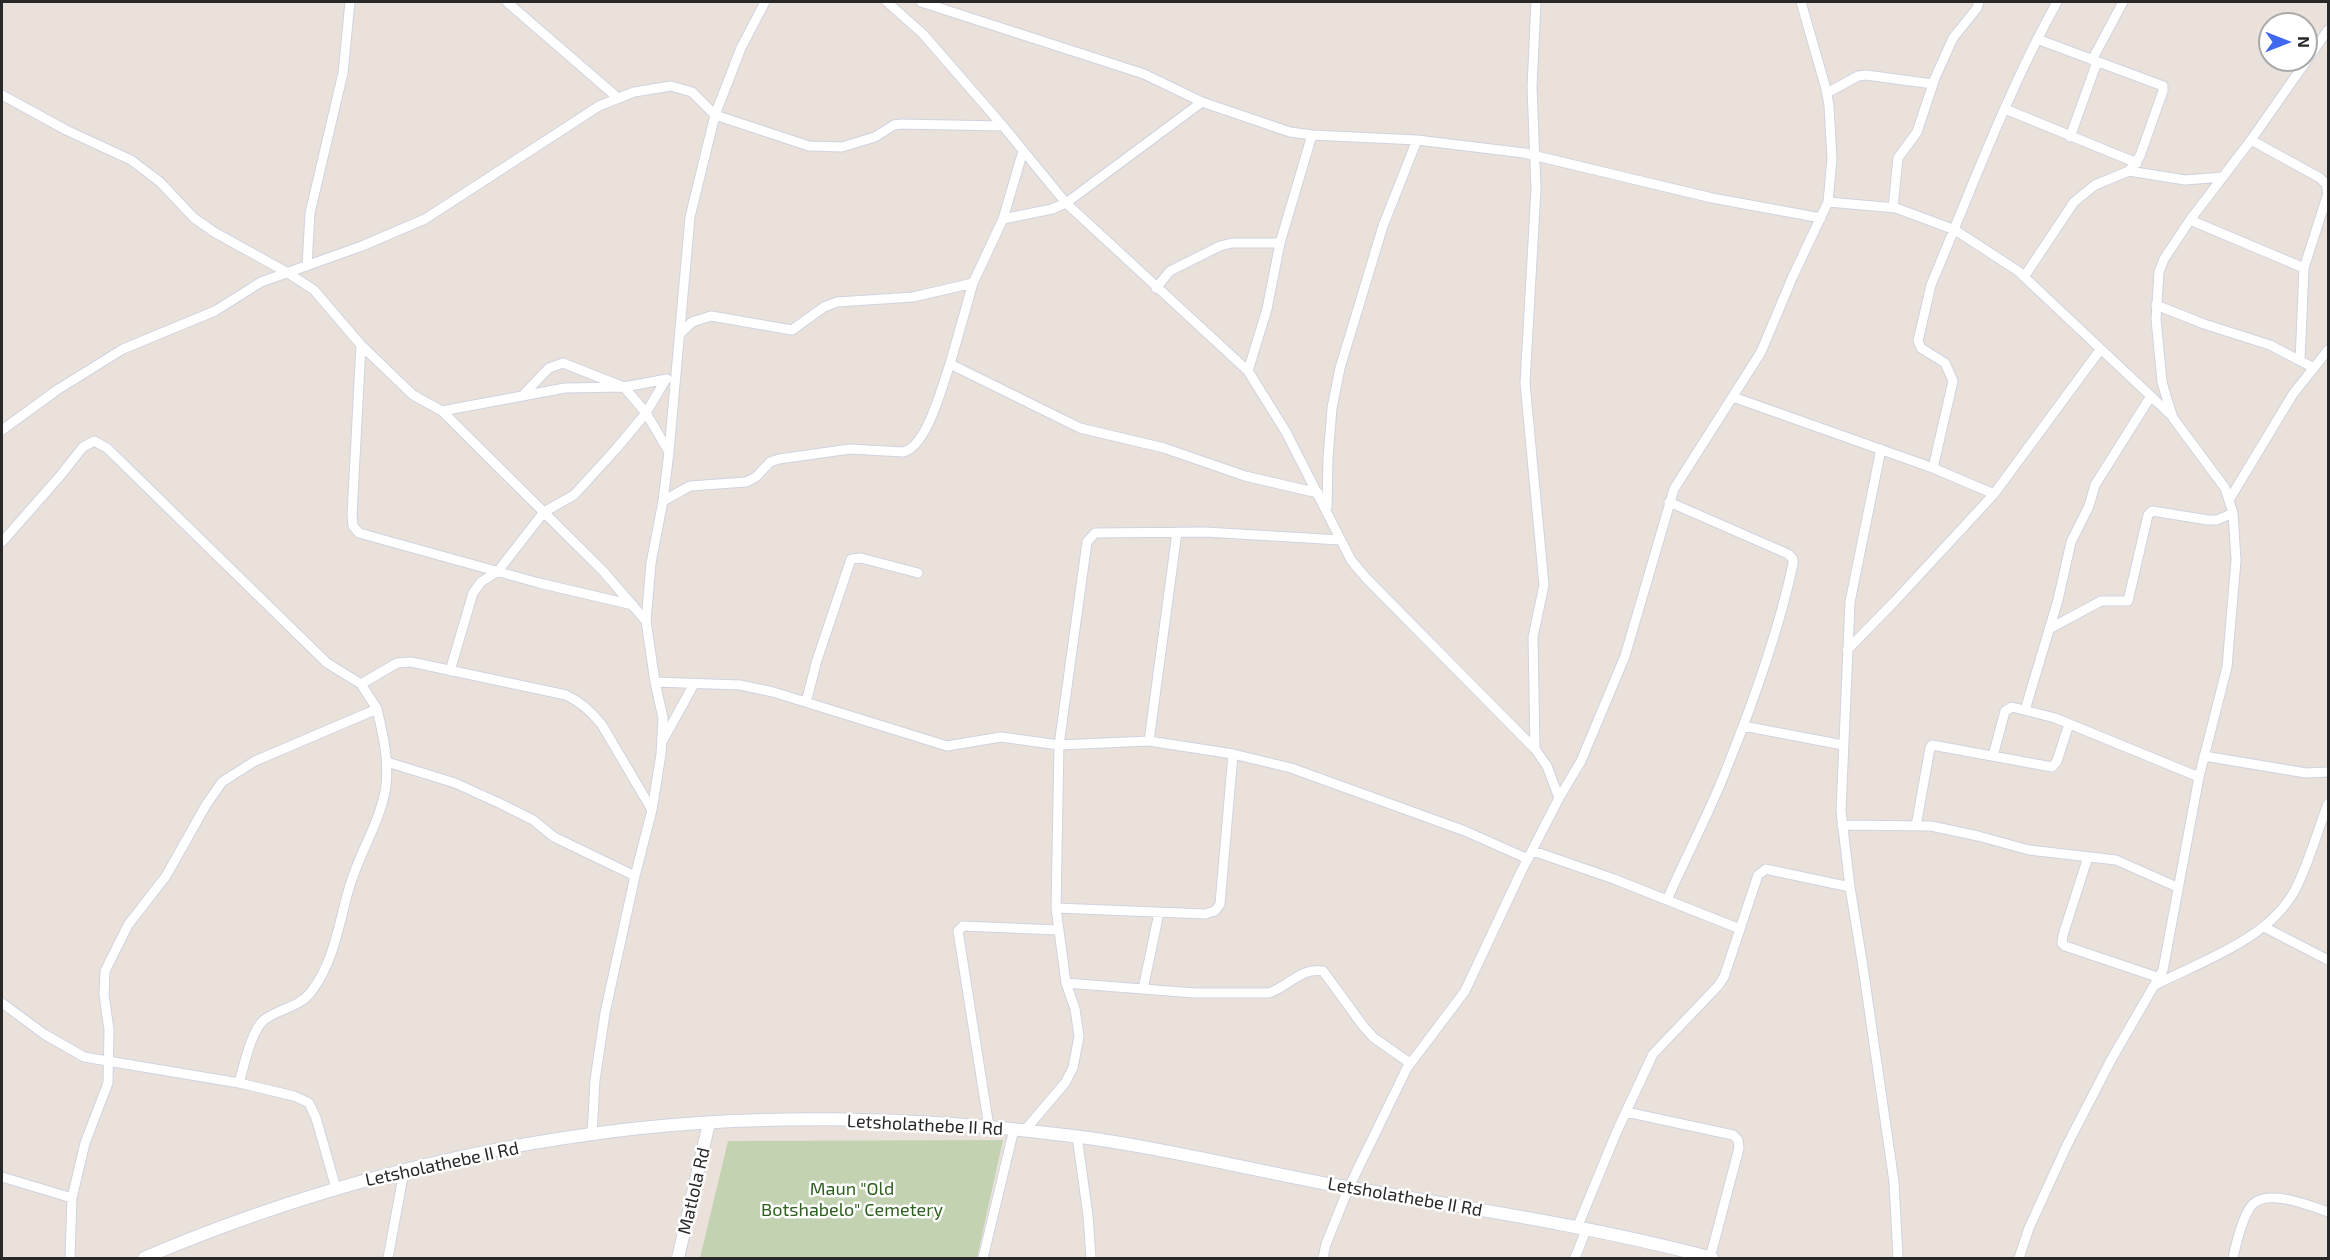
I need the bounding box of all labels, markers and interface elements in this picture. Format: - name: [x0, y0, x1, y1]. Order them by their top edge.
- north arrow: [2258, 12, 2318, 72]
- text: N: [2295, 36, 2314, 48]
- street label: Letsholathebe II Rd: [846, 1110, 1004, 1140]
- street label: Letsholathebe II Rd: [363, 1137, 521, 1191]
- street label: Matlola Rd: [673, 1145, 715, 1237]
- street label: Letsholathebe II Rd: [1326, 1173, 1484, 1221]
- park label: Maun "Old Botshabelo" Cemetery: [761, 1178, 943, 1220]

